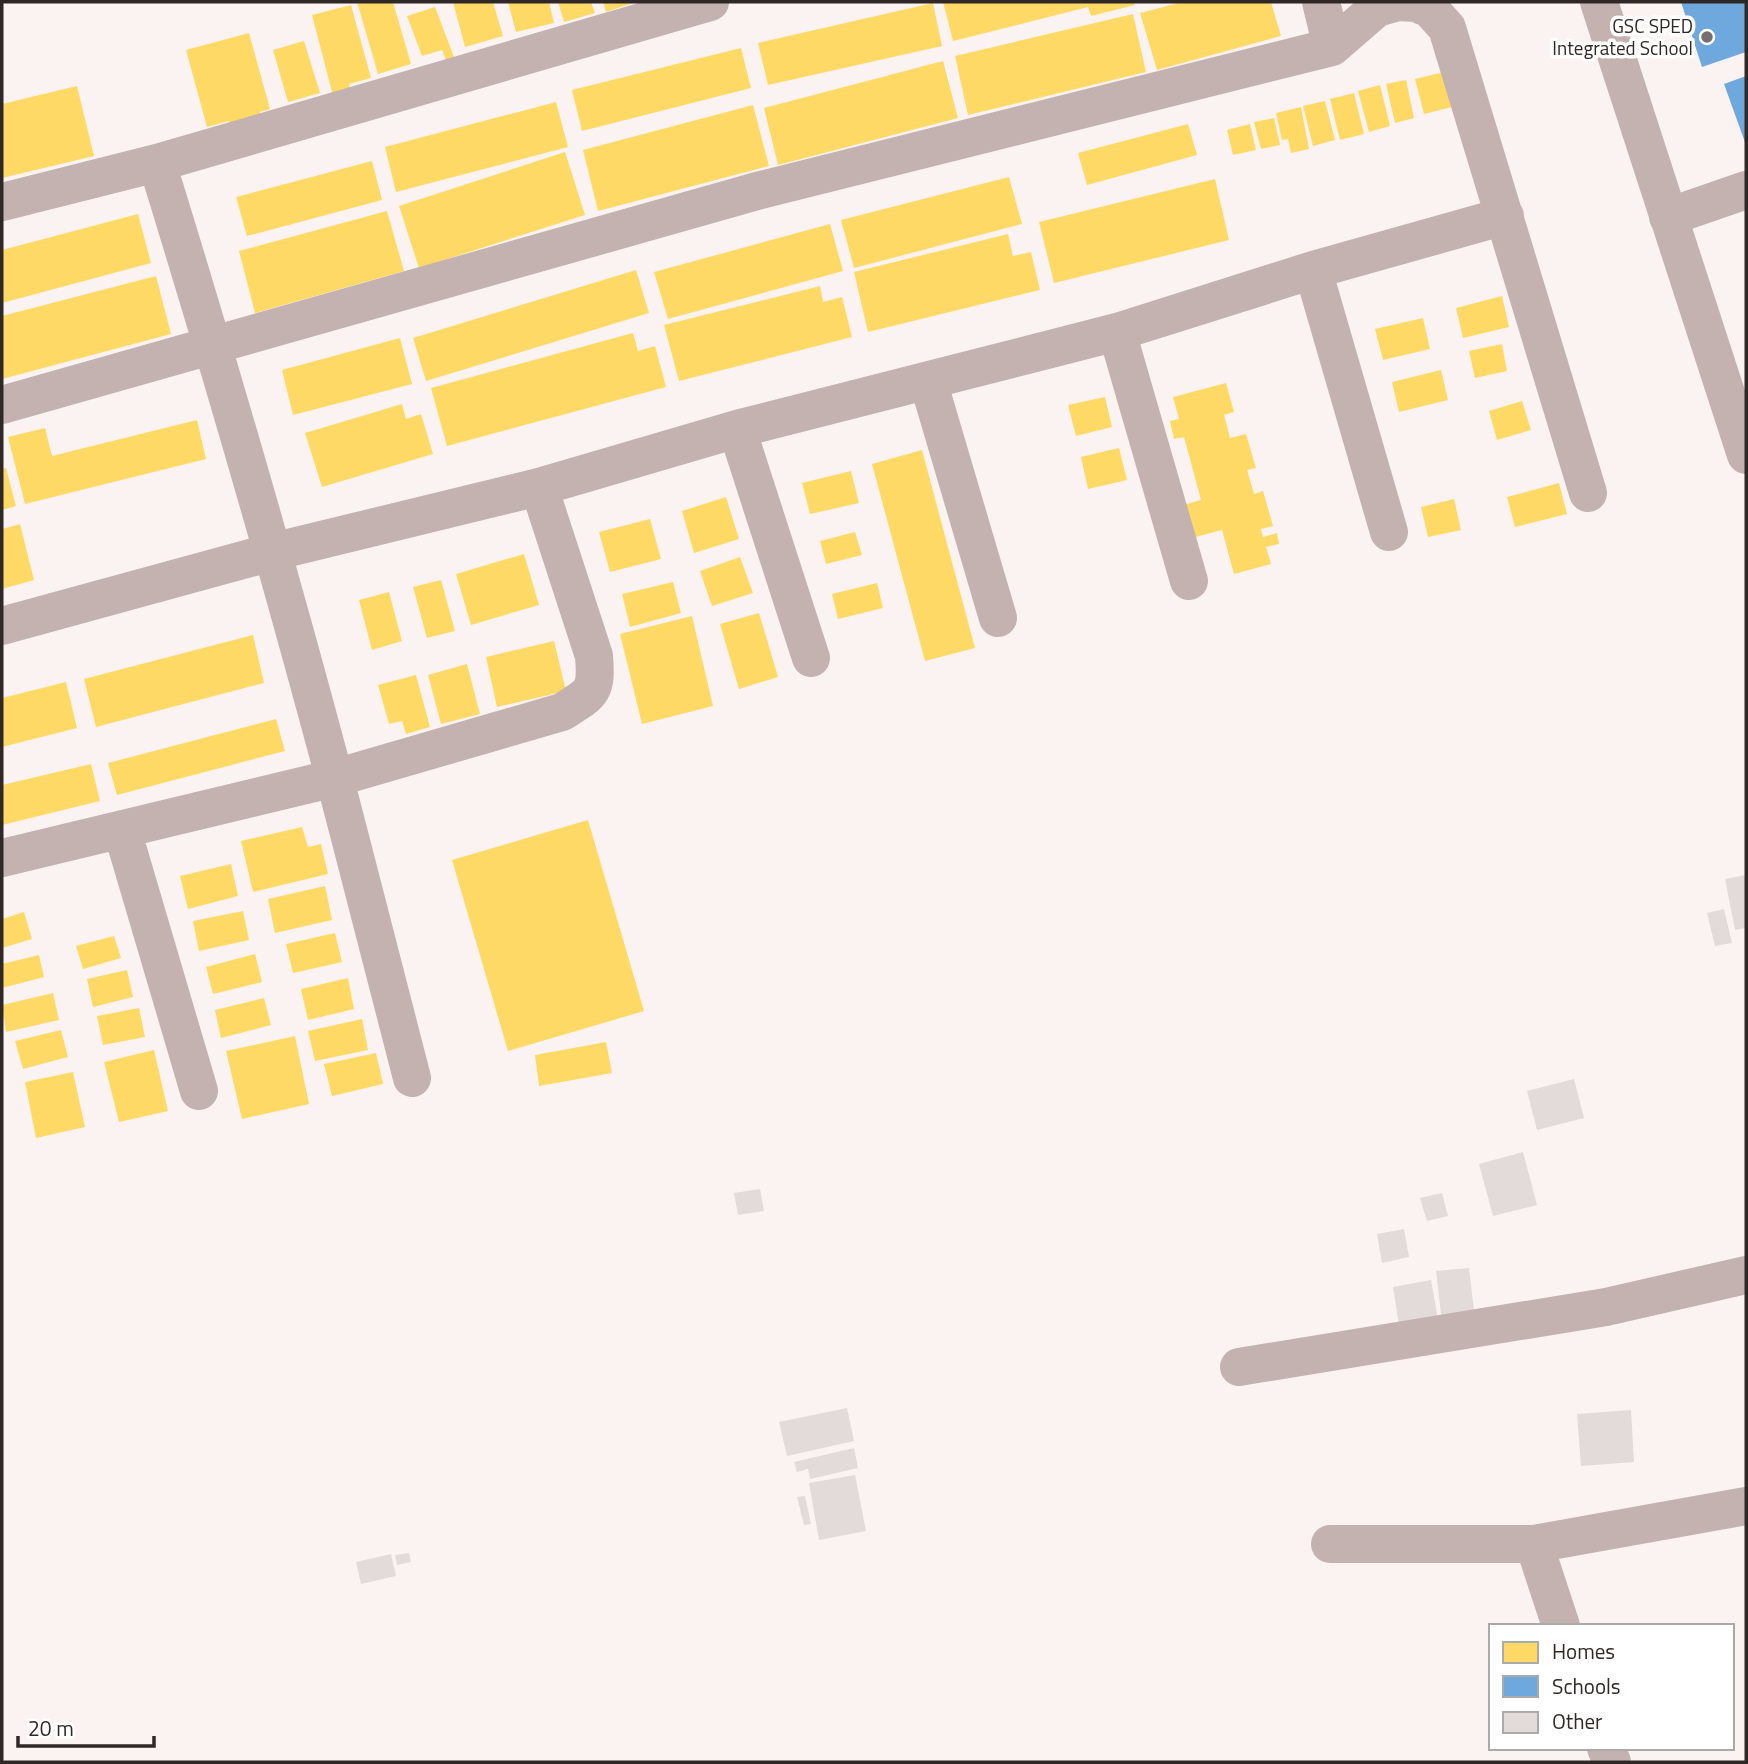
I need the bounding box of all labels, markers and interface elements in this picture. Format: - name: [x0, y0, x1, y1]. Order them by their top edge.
- place label: GSC SPED Integrated School: [1552, 11, 1693, 62]
- marker: GSC SPED Integrated School: [1699, 29, 1715, 45]
- legend: [1489, 1624, 1734, 1750]
- text: Homes: [1552, 1635, 1615, 1667]
- text: Schools: [1552, 1670, 1621, 1702]
- scale bar: [18, 1704, 154, 1748]
- text: Other: [1552, 1705, 1602, 1737]
- text: 20 m: [28, 1712, 74, 1744]

